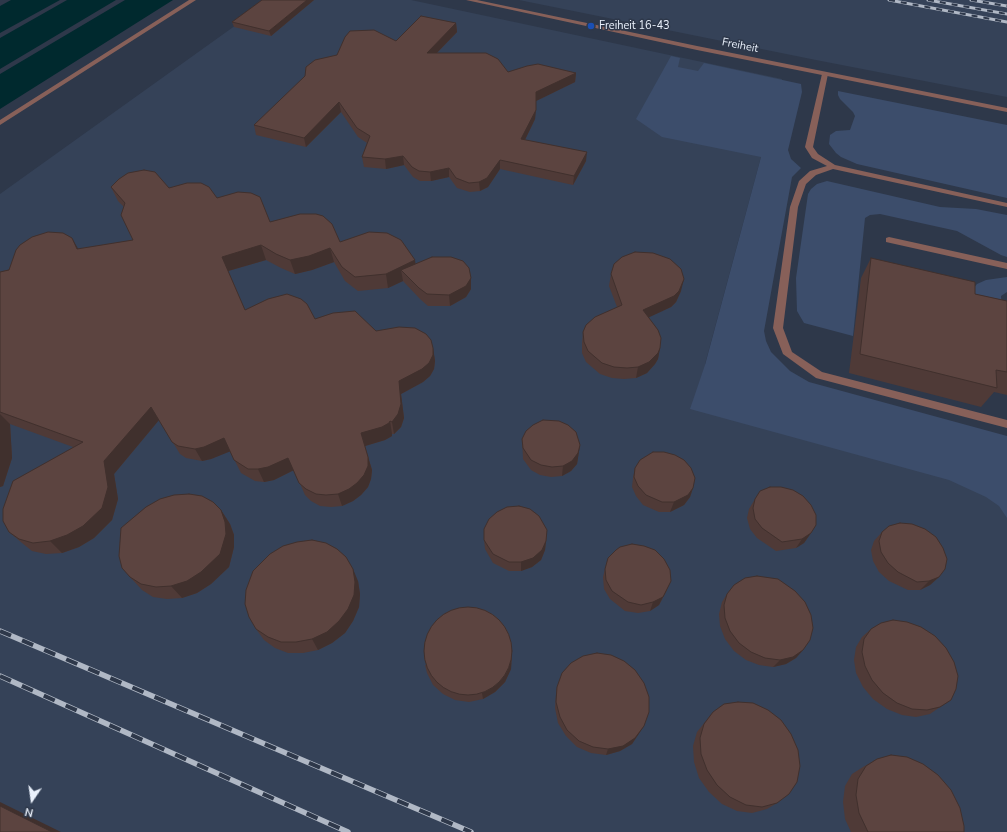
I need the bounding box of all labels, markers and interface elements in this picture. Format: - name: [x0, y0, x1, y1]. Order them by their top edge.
- place label: Freiheit 16-43: [599, 19, 670, 33]
- marker: Freiheit 16-43: [586, 21, 596, 31]
- street label: Freiheit: [721, 36, 759, 56]
- north arrow: [12, 780, 52, 820]
- text: N: [23, 804, 35, 820]

